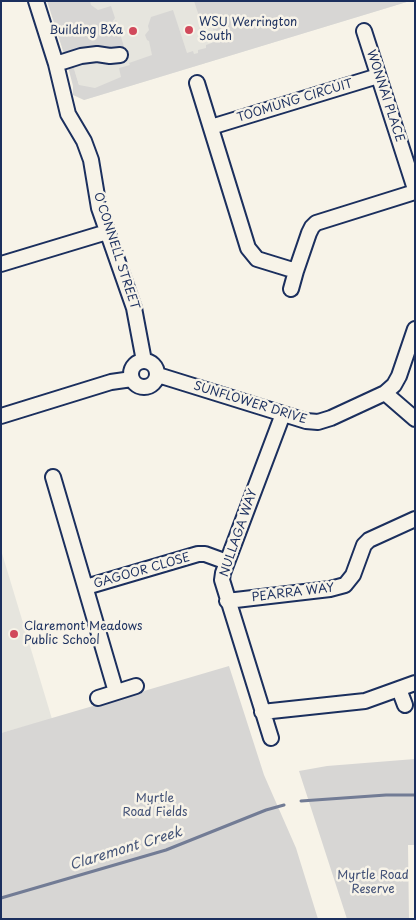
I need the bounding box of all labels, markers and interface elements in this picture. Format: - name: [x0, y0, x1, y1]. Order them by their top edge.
- place label: WSU Werrington South: [199, 16, 297, 44]
- place label: Building BXa: [49, 24, 123, 38]
- marker: WSU Werrington South: [183, 24, 195, 36]
- marker: Building BXa: [127, 25, 139, 37]
- street label: WONNAI PLACE: [363, 48, 407, 144]
- street label: TOOMUNG CIRCUIT: [235, 77, 355, 125]
- street label: O'CONNELL STREET: [90, 190, 142, 312]
- street label: SUNFLOWER DRIVE: [192, 379, 308, 427]
- street label: NULLAGA WAY: [217, 487, 261, 579]
- street label: GAGOOR CLOSE: [92, 550, 192, 592]
- street label: PEARRA WAY: [251, 581, 335, 605]
- place label: Claremont Meadows Public School: [24, 620, 142, 648]
- marker: Claremont Meadows Public School: [8, 628, 20, 640]
- park label: Myrtle Road Fields: [122, 792, 188, 820]
- water label: Claremont Creek: [68, 824, 184, 874]
- park label: Myrtle Road Reserve: [337, 869, 409, 897]

